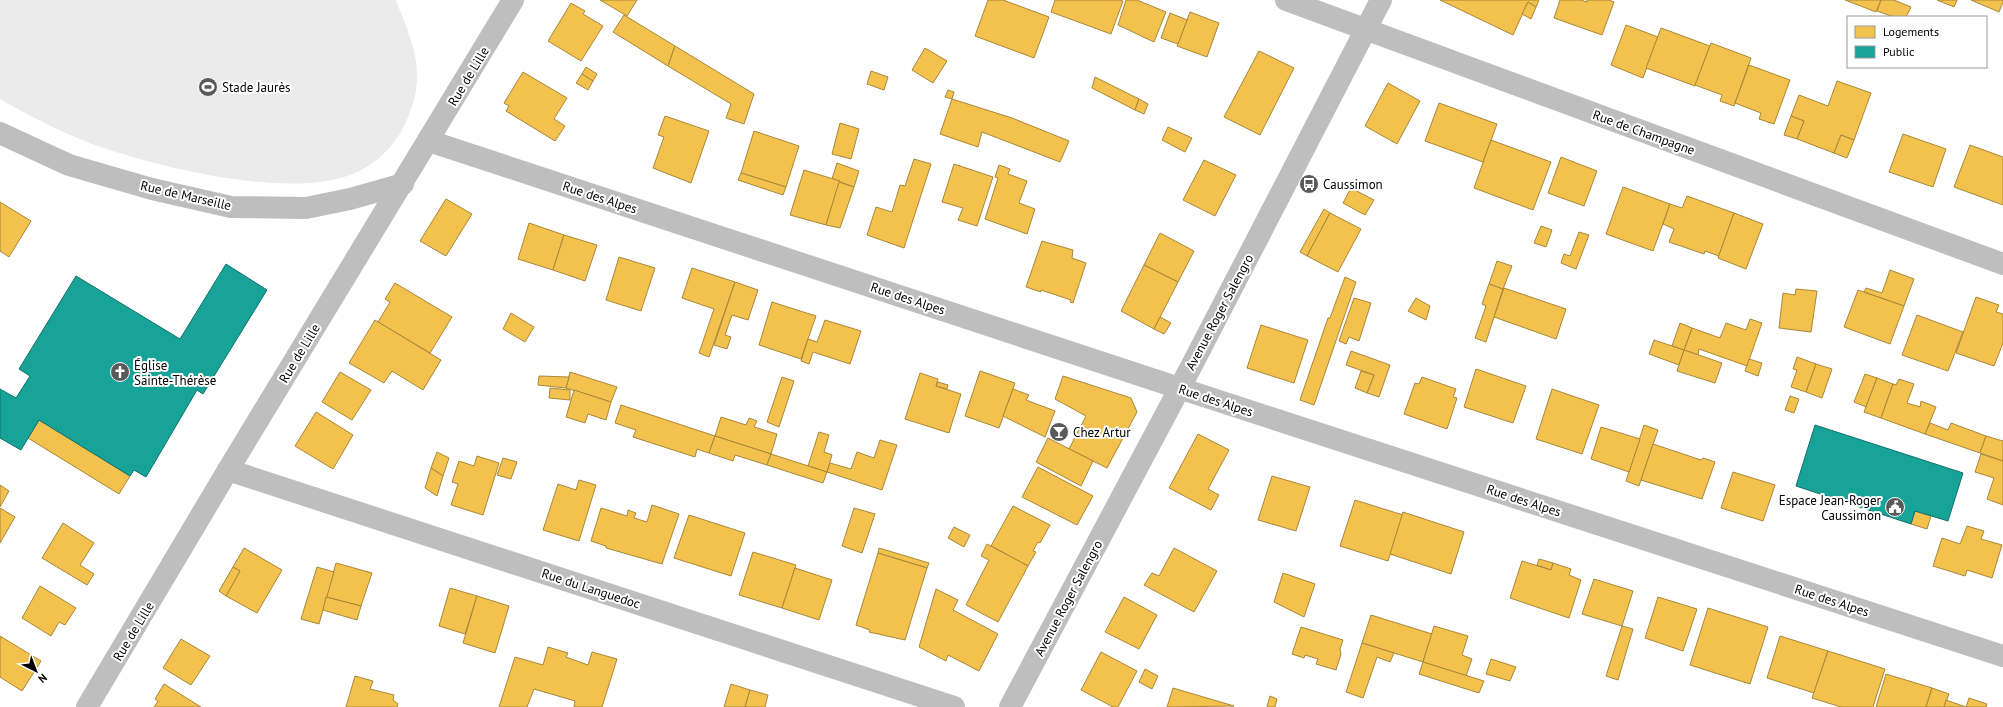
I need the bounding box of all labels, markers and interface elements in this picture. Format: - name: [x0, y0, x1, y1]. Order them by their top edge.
- legend: [1847, 16, 1987, 68]
- text: Logements: [1883, 24, 1939, 39]
- street label: Rue de Lille: [444, 44, 493, 109]
- text: Public: [1883, 44, 1915, 59]
- sports icon: Stade Jaurès: [197, 76, 219, 98]
- place label: Stade Jaurès: [222, 79, 291, 96]
- street label: Rue de Champagne: [1590, 106, 1697, 159]
- bus stop icon: Caussimon: [1298, 173, 1320, 195]
- place label: Caussimon: [1323, 176, 1383, 193]
- street label: Rue de Marseille: [139, 177, 233, 214]
- street label: Rue des Alpes: [560, 177, 639, 218]
- street label: Avenue Roger Salengro: [1182, 251, 1257, 373]
- street label: Rue des Alpes: [868, 278, 947, 319]
- street label: Rue de Lille: [275, 321, 324, 386]
- place label: Église Sainte-Thérèse: [134, 357, 216, 389]
- church icon: Église Sainte-Thérèse: [109, 361, 131, 383]
- street label: Rue des Alpes: [1176, 380, 1255, 421]
- bar icon: Chez Artur: [1048, 421, 1070, 443]
- place label: Chez Artur: [1073, 424, 1131, 441]
- street label: Rue des Alpes: [1484, 480, 1563, 521]
- place label: Espace Jean-Roger Caussimon: [1779, 492, 1882, 524]
- public building icon: Espace Jean-Roger Caussimon: [1884, 496, 1906, 518]
- street label: Avenue Roger Salengro: [1031, 537, 1106, 659]
- street label: Rue du Languedoc: [539, 565, 642, 612]
- street label: Rue des Alpes: [1792, 580, 1871, 621]
- street label: Rue de Lille: [109, 599, 158, 664]
- north arrow: [16, 651, 56, 691]
- text: N: [35, 671, 50, 686]

